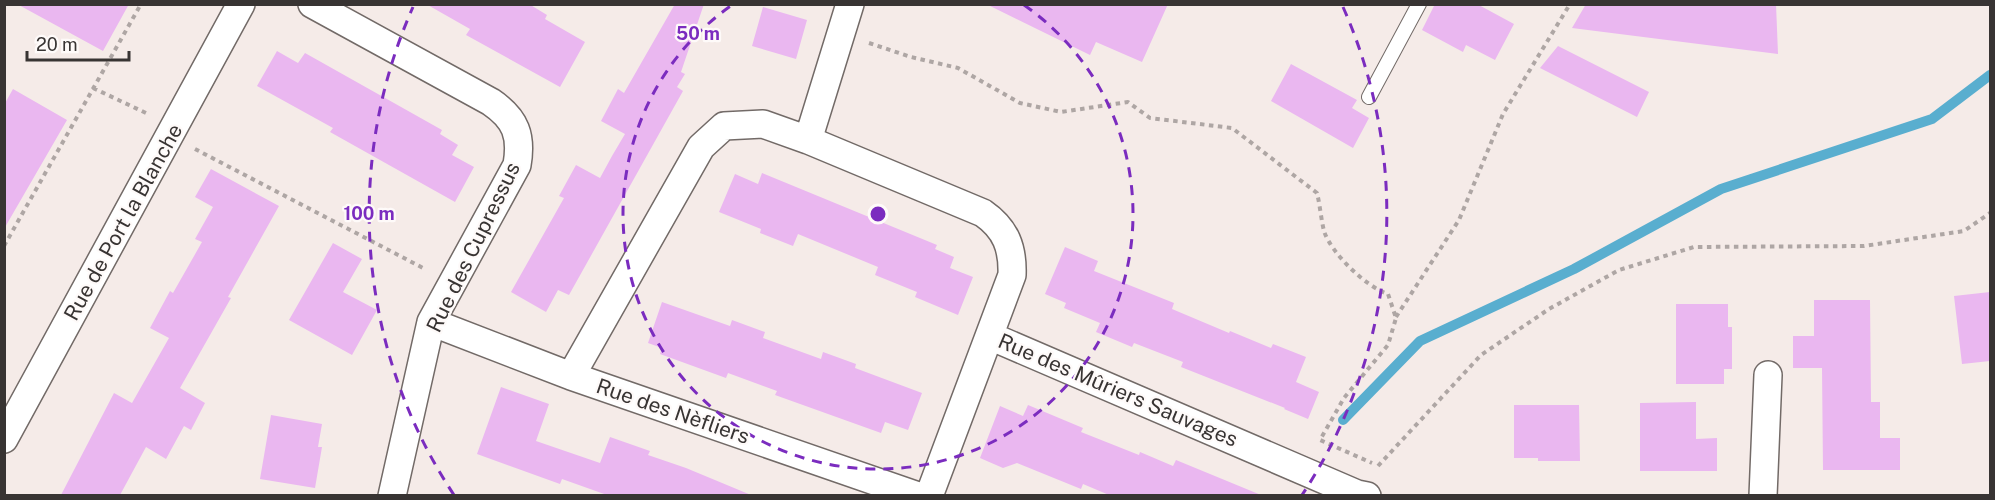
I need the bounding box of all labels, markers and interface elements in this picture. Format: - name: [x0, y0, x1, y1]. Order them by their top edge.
- text: 50 m: [676, 23, 720, 44]
- scale bar: [27, 24, 129, 62]
- text: 20 m: [36, 34, 78, 55]
- street label: Rue de Port la Blanche: [59, 119, 187, 325]
- street label: Rue des Cupressus: [421, 158, 525, 336]
- text: 100 m: [343, 203, 395, 224]
- centre of rings: [868, 204, 888, 224]
- street label: Rue des Mûriers Sauvages: [994, 328, 1242, 452]
- street label: Rue des Nèfliers: [593, 373, 753, 449]

